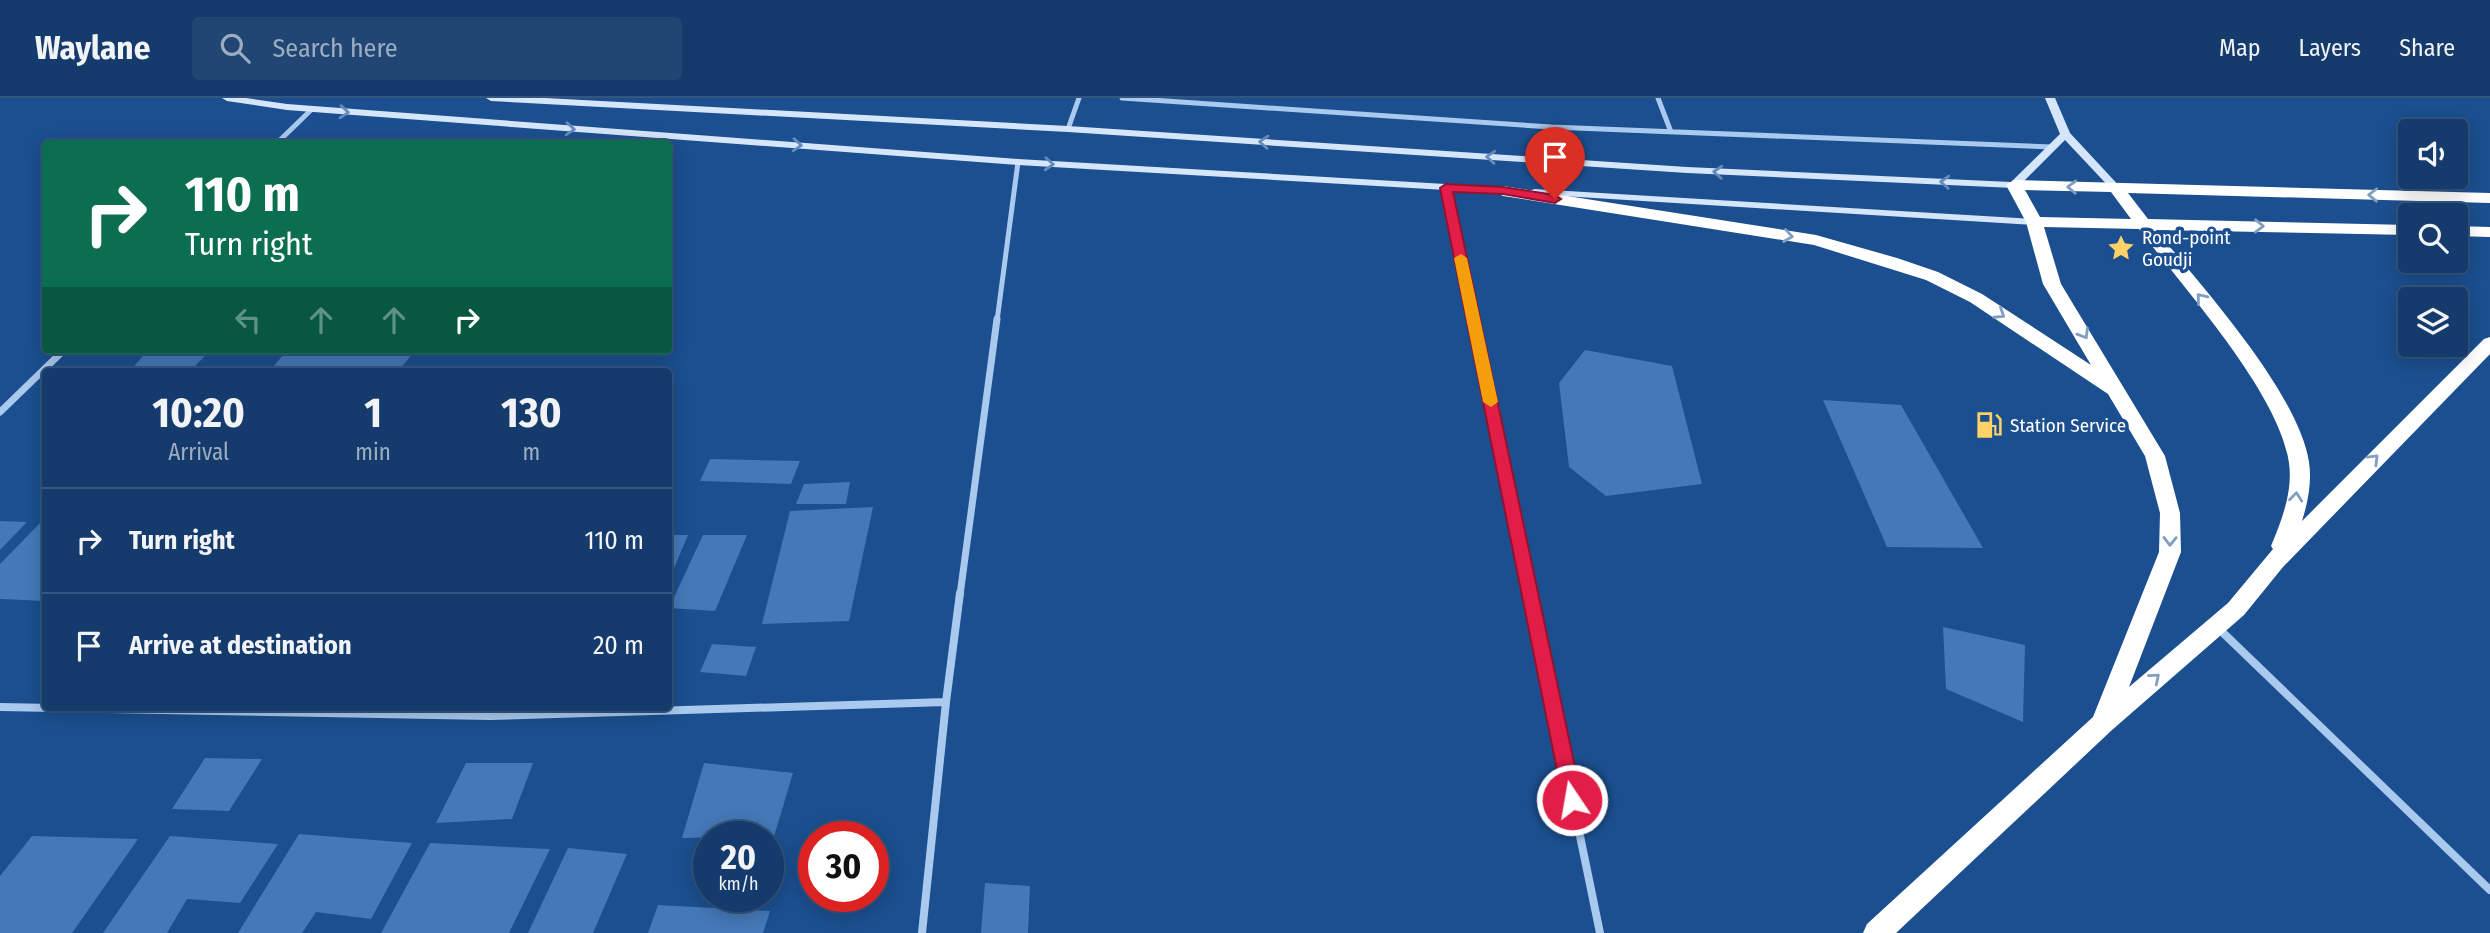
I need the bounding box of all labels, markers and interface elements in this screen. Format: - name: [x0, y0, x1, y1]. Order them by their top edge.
- search box: [192, 17, 682, 80]
- text: Waylane: [35, 28, 150, 68]
- icon: search: [216, 29, 254, 67]
- text: Search here: [272, 33, 398, 64]
- text: Map: [2219, 34, 2261, 62]
- text: Layers: [2299, 34, 2361, 62]
- text: Share: [2399, 34, 2455, 62]
- one-way arrow: [338, 104, 349, 119]
- map controls: [2398, 119, 2468, 357]
- button: sound: [2398, 119, 2468, 189]
- one-way arrow: [565, 121, 576, 136]
- pin: [1525, 127, 1585, 199]
- one-way arrow: [1258, 135, 1269, 150]
- one-way arrow: [792, 137, 803, 152]
- icon: arrive: [1536, 138, 1574, 176]
- one-way arrow: [1485, 150, 1496, 165]
- one-way arrow: [1043, 156, 1054, 171]
- one-way arrow: [1712, 164, 1723, 179]
- text: 110 m: [185, 165, 300, 224]
- icon: right: [70, 168, 161, 259]
- one-way arrow: [1940, 175, 1951, 190]
- one-way arrow: [2066, 180, 2077, 195]
- one-way arrow: [2367, 187, 2378, 203]
- button: search: [2398, 203, 2468, 273]
- one-way arrow: [2254, 219, 2265, 234]
- text: Turn right: [185, 225, 312, 263]
- place label: Rond-point Goudji: [2142, 226, 2231, 271]
- one-way arrow: [1782, 228, 1794, 243]
- place icon: Rond-point Goudji: [2106, 233, 2136, 263]
- button: layers: [2398, 287, 2468, 357]
- one-way arrow: [2197, 293, 2210, 305]
- icon: left: [229, 301, 267, 339]
- icon: ahead: [302, 301, 340, 339]
- icon: ahead: [375, 301, 413, 339]
- icon: right: [448, 301, 486, 339]
- one-way arrow: [1992, 305, 2005, 318]
- one-way arrow: [2075, 327, 2088, 340]
- text: 10:20: [152, 388, 245, 438]
- text: 1: [364, 388, 382, 438]
- text: 130: [501, 388, 562, 438]
- fuel station icon: Station Service: [1974, 410, 2004, 440]
- place label: Station Service: [2010, 414, 2126, 437]
- text: Arrival: [168, 438, 229, 466]
- text: min: [355, 438, 391, 466]
- text: m: [523, 438, 540, 466]
- one-way arrow: [2366, 455, 2379, 468]
- one-way arrow: [2288, 491, 2303, 502]
- icon: right: [70, 522, 108, 560]
- text: Turn right: [129, 525, 235, 556]
- text: 110 m: [584, 525, 644, 556]
- one-way arrow: [2162, 536, 2178, 546]
- icon: arrive: [70, 627, 108, 665]
- text: Arrive at destination: [129, 630, 352, 661]
- text: 20 m: [593, 630, 644, 661]
- one-way arrow: [2147, 674, 2160, 686]
- position arrow: [1535, 763, 1609, 837]
- speed limit sign: 30: [798, 821, 889, 912]
- text: 20: [721, 836, 756, 878]
- text: km/h: [718, 873, 759, 895]

